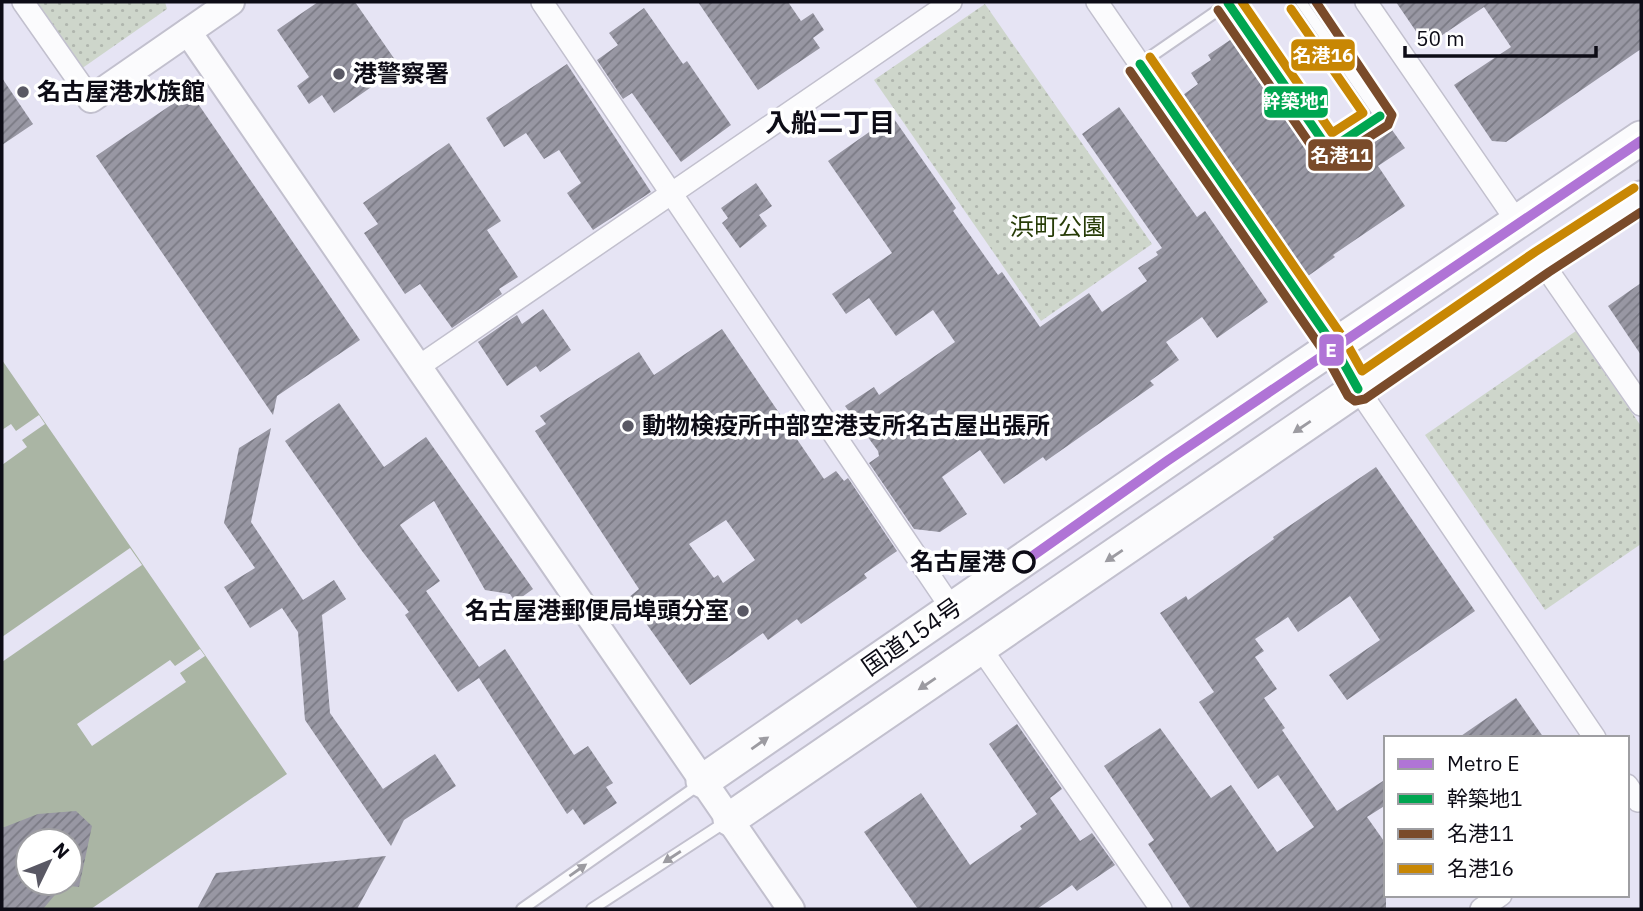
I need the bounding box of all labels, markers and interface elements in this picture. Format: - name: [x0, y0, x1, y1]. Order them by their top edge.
- scale bar: [1405, 14, 1596, 58]
- text: 50 m: [1416, 24, 1465, 52]
- line badge: 名港16: [1290, 38, 1356, 72]
- text: 名港16: [1293, 43, 1353, 67]
- place label: 港警察署: [353, 57, 449, 89]
- marker: 港警察署: [331, 66, 347, 82]
- place label: 名古屋港水族館: [37, 75, 205, 107]
- marker: 名古屋港水族館: [15, 84, 31, 100]
- line badge: 幹築地1: [1263, 85, 1329, 119]
- text: 幹築地1: [1262, 89, 1331, 113]
- district label: 入船二丁目: [765, 105, 895, 139]
- line badge: 名港11: [1307, 138, 1374, 172]
- text: 名港11: [1311, 143, 1372, 167]
- park label: 浜町公園: [1010, 210, 1106, 242]
- line badge: E: [1318, 333, 1345, 367]
- text: E: [1325, 338, 1337, 362]
- place label: 動物検疫所中部空港支所名古屋出張所: [642, 409, 1050, 441]
- marker: 動物検疫所中部空港支所名古屋出張所: [620, 418, 636, 434]
- one-way arrow: [1293, 420, 1311, 434]
- place label: 名古屋港: [910, 545, 1006, 577]
- one-way arrow: [1104, 549, 1124, 562]
- marker: 名古屋港: [1013, 551, 1035, 573]
- street label: 国道154号: [855, 590, 968, 682]
- place label: 名古屋港郵便局埠頭分室: [465, 594, 729, 626]
- marker: 名古屋港郵便局埠頭分室: [735, 603, 751, 619]
- one-way arrow: [917, 677, 936, 690]
- legend: [1384, 736, 1629, 897]
- one-way arrow: [750, 737, 769, 750]
- text: Metro E: [1447, 749, 1520, 777]
- text: 幹築地1: [1447, 784, 1523, 812]
- text: 名港11: [1447, 819, 1514, 847]
- north arrow: [14, 827, 84, 897]
- text: N: [48, 837, 75, 864]
- one-way arrow: [663, 850, 682, 863]
- text: 名港16: [1447, 854, 1514, 882]
- one-way arrow: [569, 863, 587, 877]

